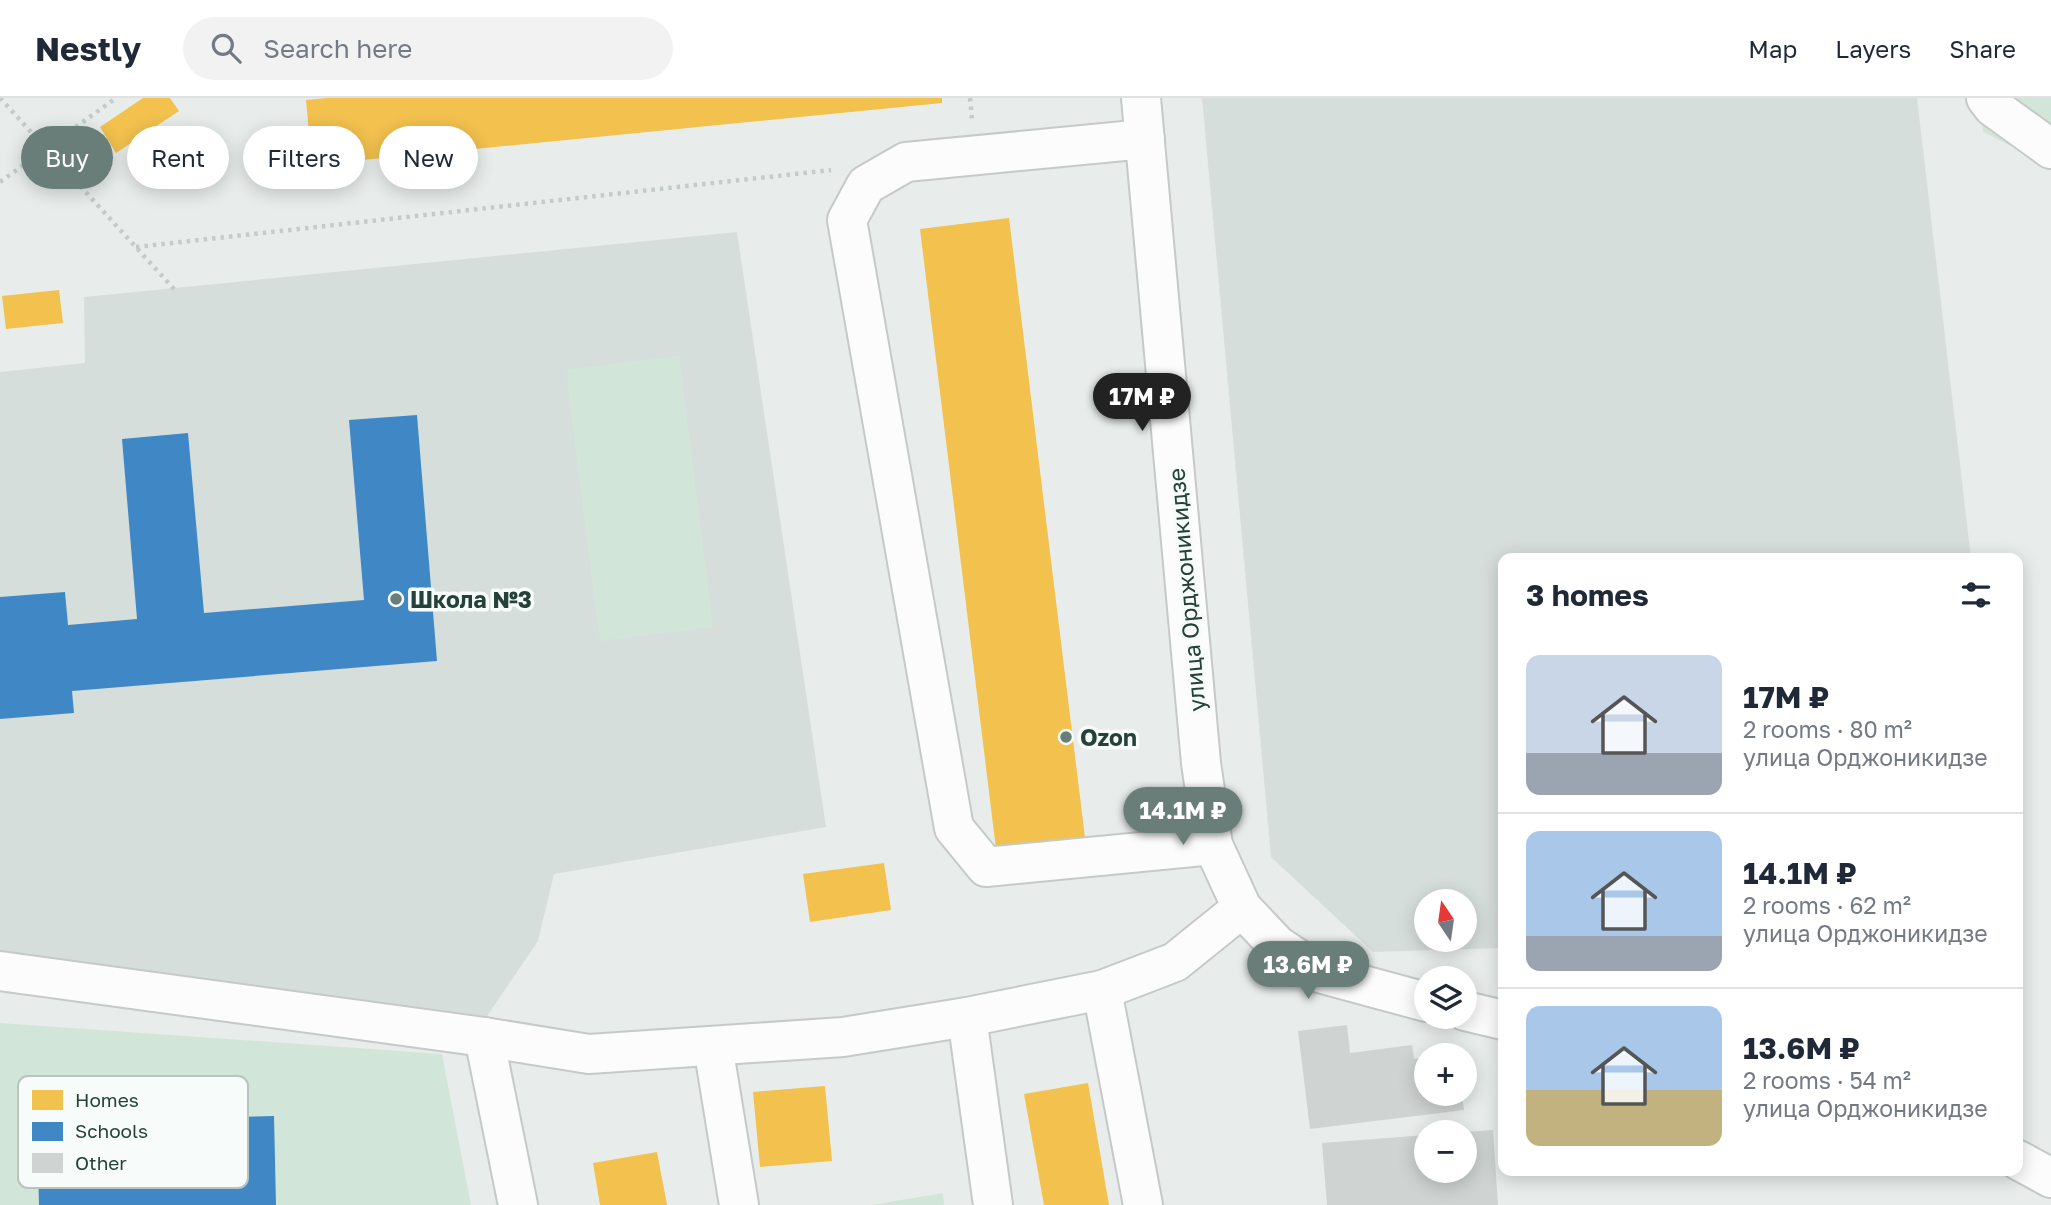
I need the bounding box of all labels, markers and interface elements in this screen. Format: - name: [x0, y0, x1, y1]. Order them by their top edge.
- search box: [183, 17, 673, 80]
- text: Nestly: [35, 29, 141, 68]
- icon: search: [207, 29, 245, 67]
- text: Search here: [263, 33, 412, 64]
- text: Map: [1748, 34, 1797, 63]
- text: Layers: [1835, 34, 1911, 63]
- text: Share: [1949, 34, 2016, 63]
- chip: Buy: [21, 126, 113, 189]
- chip: Rent: [127, 126, 229, 189]
- chip: Filters: [243, 126, 365, 189]
- chip: New: [379, 126, 478, 189]
- pin: 17M ₽: [1093, 374, 1191, 433]
- text: 17M ₽: [1109, 382, 1175, 410]
- street label: улица Орджоникидзе: [1161, 467, 1211, 713]
- icon: filters: [1957, 576, 1995, 614]
- text: 3 homes: [1526, 577, 1649, 613]
- place label: Школа №3: [410, 585, 532, 613]
- marker: Школа №3: [388, 591, 404, 607]
- text: 17M ₽: [1743, 679, 1829, 715]
- icon: home: [1582, 683, 1666, 767]
- text: 2 rooms · 80 m²: [1743, 715, 1912, 743]
- place label: Ozon: [1080, 723, 1137, 751]
- marker: Ozon: [1058, 729, 1074, 745]
- text: улица Орджоникидзе: [1743, 743, 1988, 771]
- pin: 14.1M ₽: [1118, 788, 1248, 847]
- text: 14.1M ₽: [1139, 796, 1227, 824]
- text: 14.1M ₽: [1743, 855, 1857, 891]
- icon: home: [1582, 859, 1666, 943]
- north arrow: [1414, 889, 1477, 952]
- map controls: [1414, 889, 1477, 1183]
- text: 2 rooms · 62 m²: [1743, 891, 1911, 919]
- text: улица Орджоникидзе: [1743, 919, 1988, 947]
- pin: 13.6M ₽: [1243, 942, 1373, 1001]
- text: 13.6M ₽: [1263, 950, 1353, 978]
- button: layers: [1414, 966, 1477, 1029]
- text: 13.6M ₽: [1743, 1030, 1860, 1066]
- icon: home: [1582, 1034, 1666, 1118]
- button: +: [1414, 1043, 1477, 1106]
- text: 2 rooms · 54 m²: [1743, 1066, 1911, 1094]
- legend: [18, 1076, 248, 1188]
- text: Homes: [75, 1088, 139, 1111]
- text: улица Орджоникидзе: [1743, 1094, 1988, 1122]
- text: Schools: [75, 1119, 148, 1142]
- button: −: [1414, 1120, 1477, 1183]
- text: Other: [75, 1151, 127, 1174]

